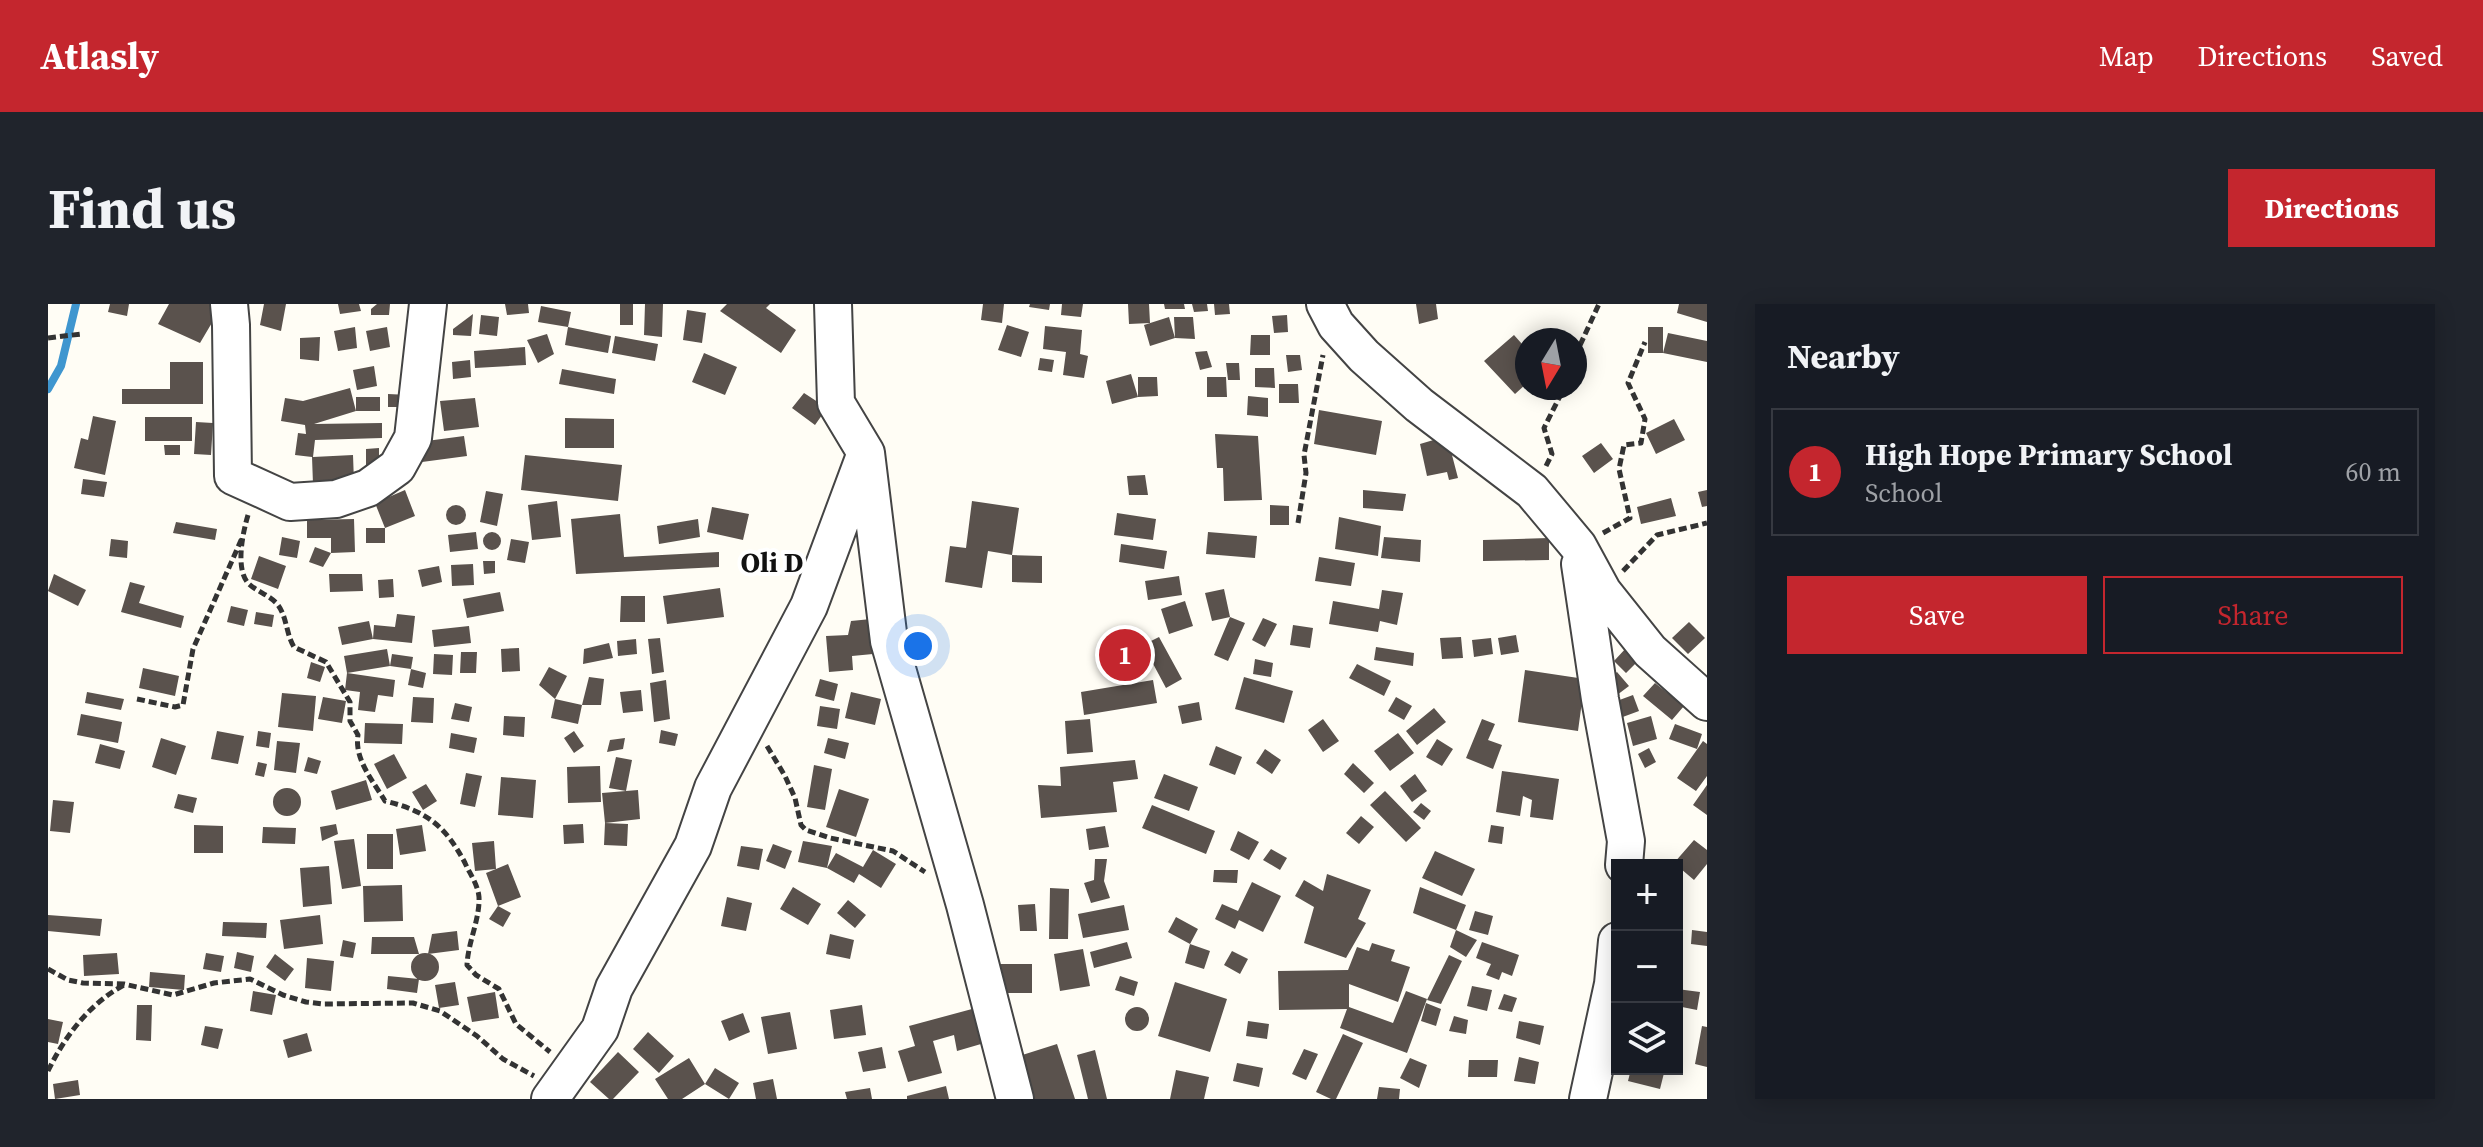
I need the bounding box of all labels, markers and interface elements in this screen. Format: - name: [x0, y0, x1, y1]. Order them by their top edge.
- text: Atlasly: [40, 30, 159, 82]
- text: Map: [2099, 37, 2154, 75]
- text: Directions: [2198, 37, 2327, 75]
- text: Saved: [2371, 37, 2443, 75]
- button: Directions: [2228, 169, 2435, 247]
- text: Find us: [48, 170, 236, 247]
- north arrow: [1515, 328, 1587, 400]
- text: Nearby: [1787, 333, 1900, 379]
- text: High Hope Primary School: [1865, 434, 2233, 475]
- text: 1: [1808, 454, 1822, 490]
- text: 60 m: [2346, 454, 2401, 490]
- text: School: [1865, 475, 1942, 511]
- district label: Oli D: [740, 543, 804, 581]
- button: Save: [1787, 576, 2087, 654]
- button: Share: [2103, 576, 2403, 654]
- pin: 1: [1099, 625, 1151, 685]
- your location: [898, 626, 938, 666]
- map controls: [1611, 859, 1683, 1075]
- button: +: [1611, 859, 1683, 931]
- button: −: [1611, 931, 1683, 1003]
- button: layers: [1611, 1003, 1683, 1075]

